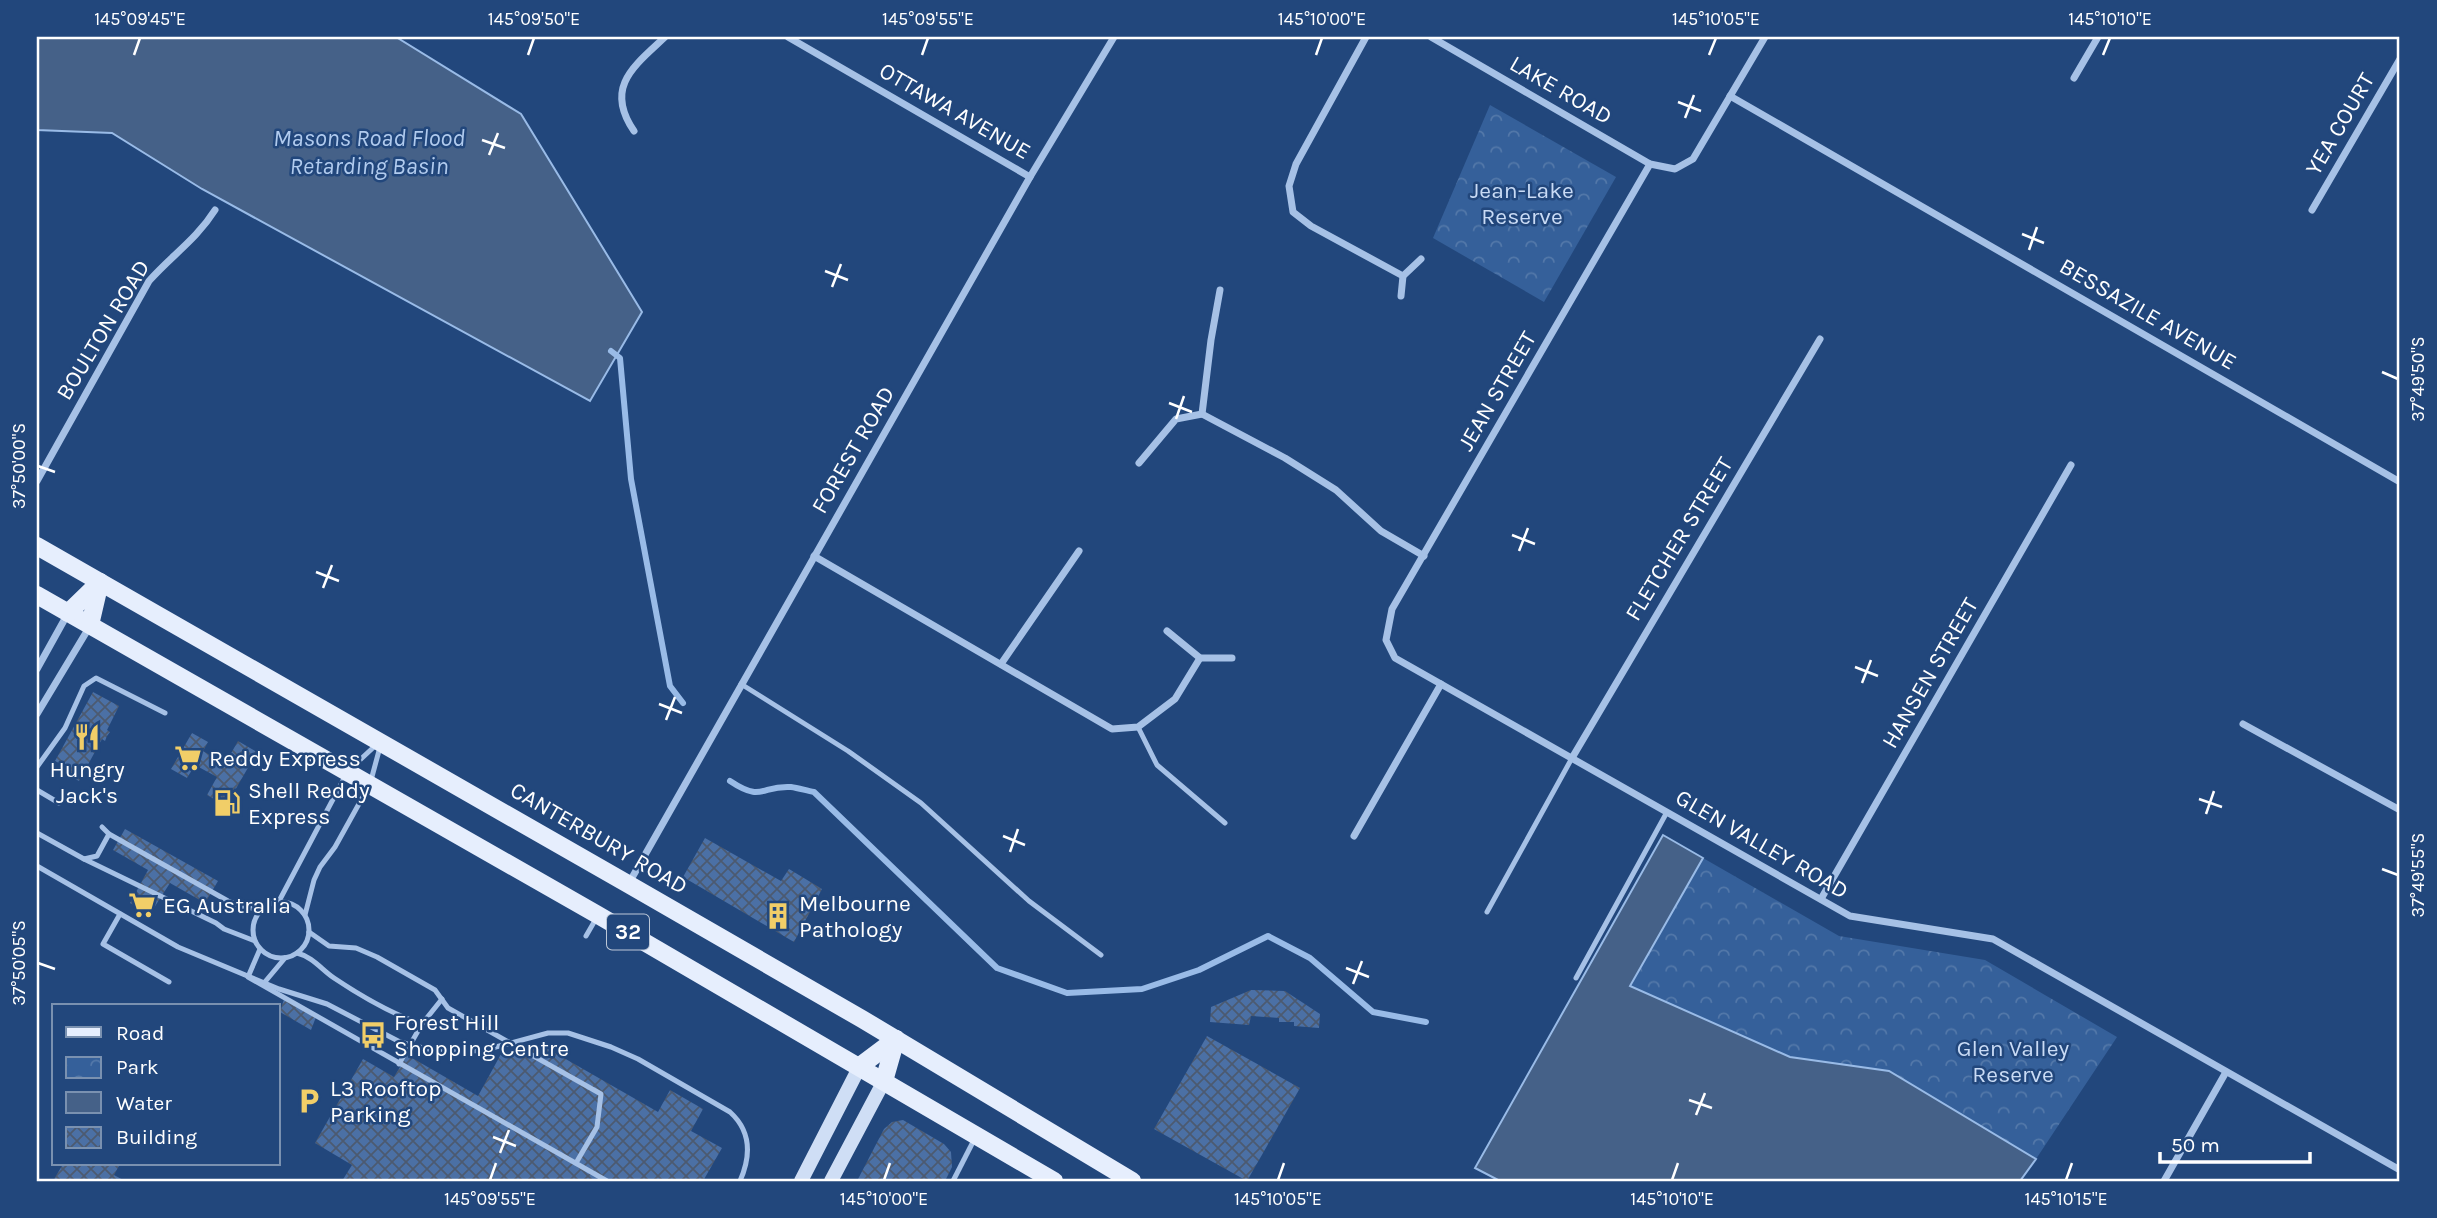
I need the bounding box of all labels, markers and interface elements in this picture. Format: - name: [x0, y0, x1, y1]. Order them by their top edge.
- text: 145°09'45"E: [94, 8, 186, 30]
- text: 145°09'50"E: [488, 8, 580, 30]
- text: 145°09'55"E: [882, 8, 974, 30]
- text: 145°10'00"E: [1278, 8, 1366, 30]
- text: 145°10'05"E: [1672, 8, 1760, 30]
- text: 145°10'10"E: [2068, 8, 2152, 30]
- street label: LAKE ROAD: [1505, 50, 1617, 130]
- street label: OTTAWA AVENUE: [875, 57, 1035, 165]
- street label: YEA COURT: [2300, 68, 2380, 180]
- water label: Masons Road Flood Retarding Basin: [273, 124, 465, 180]
- park label: Jean-Lake Reserve: [1470, 177, 1574, 230]
- street label: BESSAZILE AVENUE: [2055, 252, 2241, 376]
- street label: BOULTON ROAD: [51, 255, 155, 405]
- street label: JEAN STREET: [1452, 326, 1542, 456]
- text: 37°49'50"S: [2407, 336, 2429, 422]
- street label: FOREST ROAD: [806, 382, 900, 518]
- text: 37°50'00"S: [8, 423, 30, 509]
- street label: FLETCHER STREET: [1620, 452, 1739, 626]
- street label: HANSEN STREET: [1876, 593, 1984, 753]
- restaurant icon: Hungry Jack's: [72, 722, 102, 752]
- supermarket icon: Reddy Express: [173, 743, 203, 773]
- place label: Reddy Express: [209, 745, 361, 772]
- place label: Hungry Jack's: [49, 756, 125, 809]
- street label: CANTERBURY ROAD: [505, 776, 693, 900]
- place label: Shell Reddy Express: [248, 777, 370, 830]
- street label: GLEN VALLEY ROAD: [1671, 784, 1853, 904]
- fuel station icon: Shell Reddy Express: [212, 788, 242, 818]
- text: 37°49'55"S: [2407, 833, 2429, 917]
- supermarket icon: EG Australia: [127, 890, 157, 920]
- place label: Melbourne Pathology: [799, 890, 911, 943]
- place label: EG Australia: [163, 892, 291, 919]
- building icon: Melbourne Pathology: [763, 901, 793, 931]
- road number: 32: [607, 914, 649, 950]
- text: 37°50'05"S: [8, 920, 30, 1006]
- legend: [52, 1004, 280, 1166]
- place label: Forest Hill Shopping Centre: [394, 1009, 569, 1062]
- bus stop icon: Forest Hill Shopping Centre: [358, 1020, 388, 1050]
- text: Road: [116, 1021, 164, 1045]
- park label: Glen Valley Reserve: [1957, 1035, 2070, 1088]
- text: Park: [116, 1055, 159, 1079]
- place label: L3 Rooftop Parking: [330, 1075, 442, 1128]
- parking icon: L3 Rooftop Parking: [294, 1086, 324, 1116]
- text: Water: [116, 1091, 172, 1115]
- scale bar: [2160, 1120, 2311, 1164]
- text: Building: [116, 1125, 197, 1149]
- text: 50 m: [2171, 1133, 2220, 1157]
- text: 145°09'55"E: [444, 1188, 536, 1210]
- text: 145°10'00"E: [840, 1188, 928, 1210]
- text: 145°10'05"E: [1234, 1188, 1322, 1210]
- text: 145°10'10"E: [1630, 1188, 1714, 1210]
- text: 145°10'15"E: [2024, 1188, 2108, 1210]

